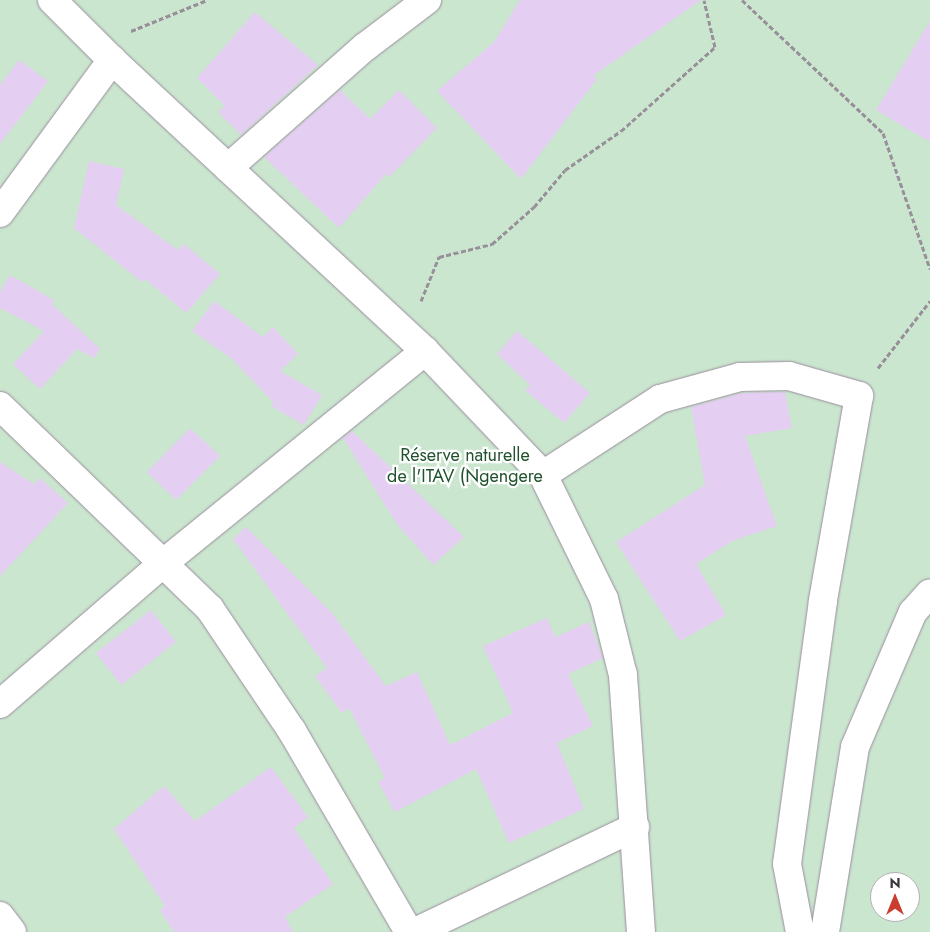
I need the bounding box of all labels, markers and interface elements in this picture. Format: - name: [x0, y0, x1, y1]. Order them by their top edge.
- park label: Réserve naturelle de l'ITAV (Ngengere: [387, 445, 543, 488]
- north arrow: [870, 872, 920, 922]
- text: N: [889, 873, 901, 893]

